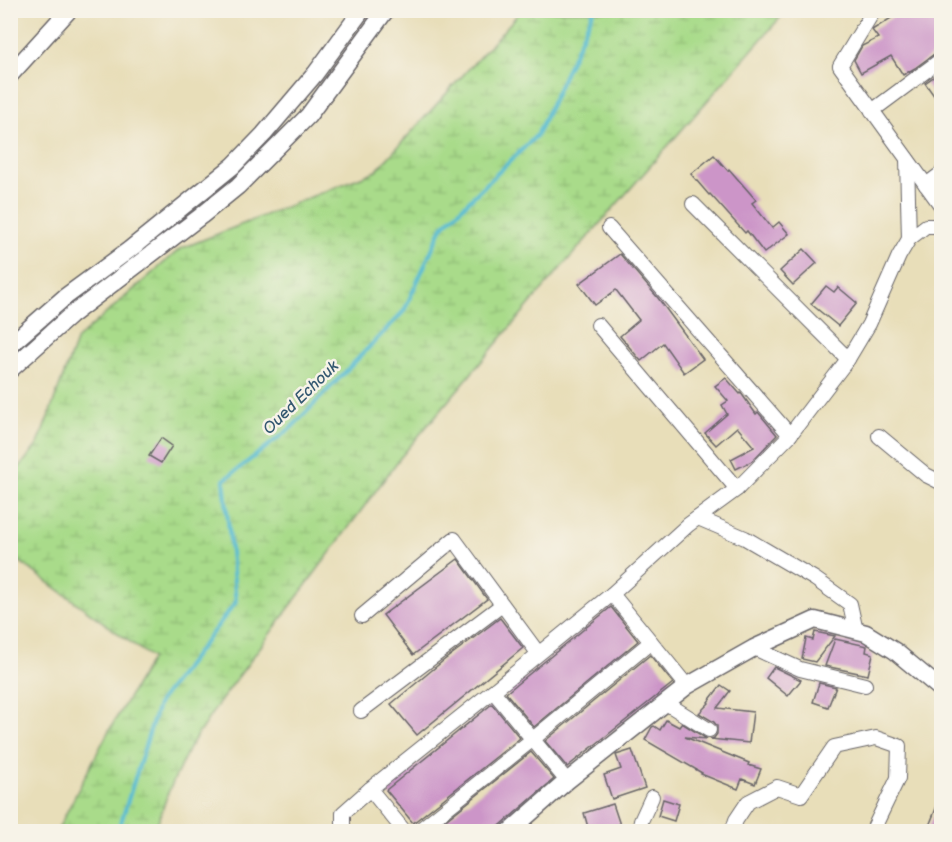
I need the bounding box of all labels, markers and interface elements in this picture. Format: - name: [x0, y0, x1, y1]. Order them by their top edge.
- water label: Oued Echouk: [259, 356, 344, 439]

